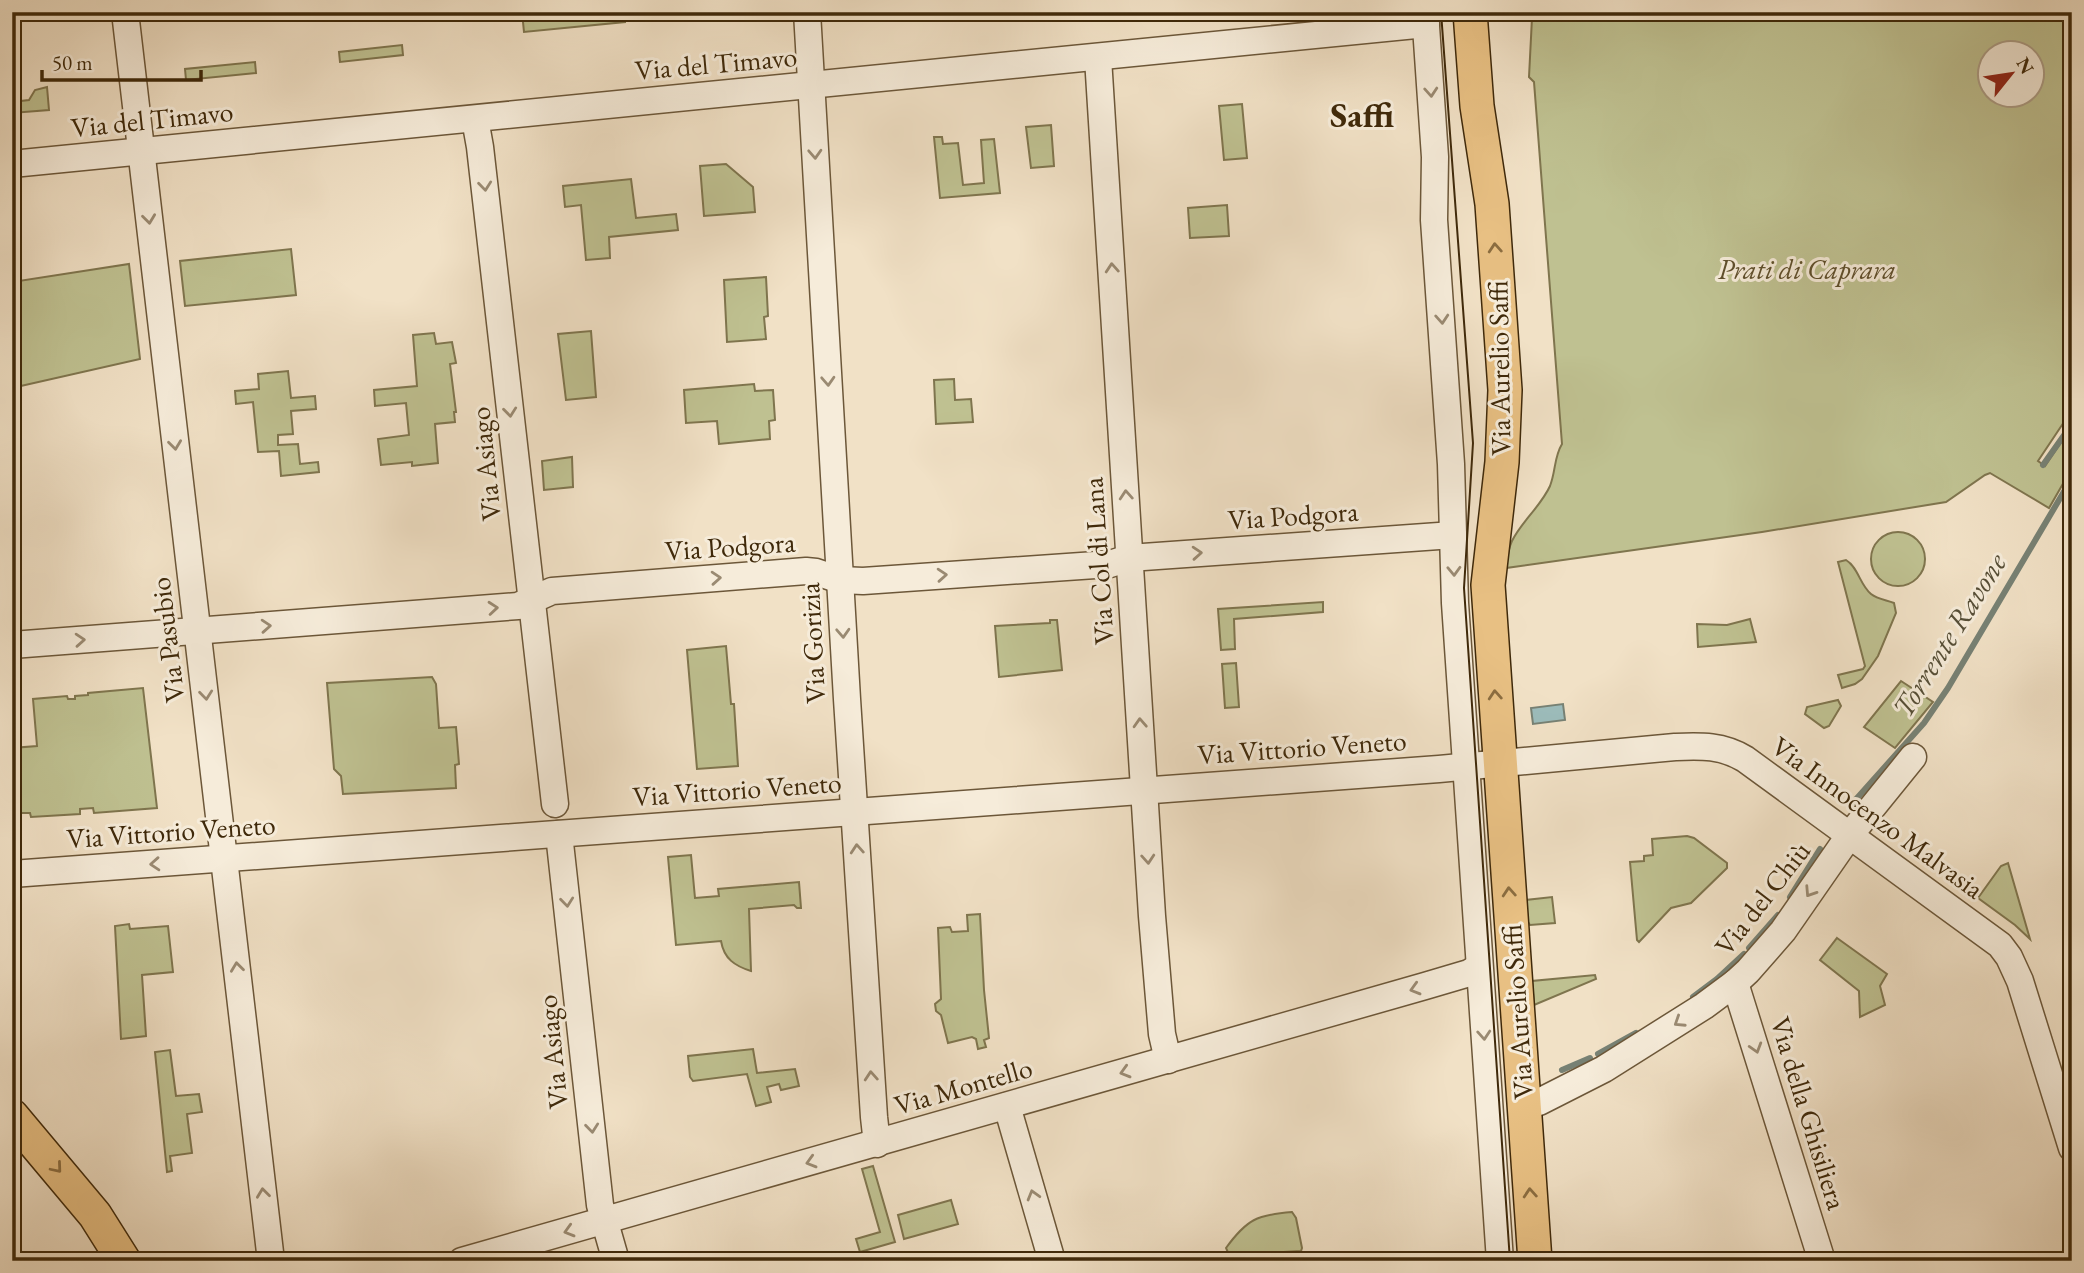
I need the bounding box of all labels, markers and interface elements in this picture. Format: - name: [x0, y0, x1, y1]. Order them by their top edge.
- scale bar: [42, 38, 201, 82]
- street label: Via del Timavo: [633, 38, 799, 88]
- north arrow: [1976, 38, 2046, 108]
- text: 50 m: [52, 49, 93, 76]
- text: N: [2011, 53, 2040, 79]
- one-way arrow: [1423, 87, 1438, 98]
- district label: Saffi: [1330, 92, 1394, 137]
- street label: Via del Timavo: [69, 93, 235, 145]
- one-way arrow: [807, 149, 822, 160]
- one-way arrow: [477, 181, 492, 192]
- one-way arrow: [141, 213, 156, 225]
- one-way arrow: [1488, 242, 1503, 253]
- park label: Prati di Caprara: [1718, 251, 1896, 287]
- one-way arrow: [1104, 263, 1119, 274]
- street label: Via Aurelio Saffi: [1479, 280, 1519, 456]
- one-way arrow: [1434, 314, 1449, 325]
- one-way arrow: [820, 376, 835, 387]
- street label: Via Asiago: [461, 405, 509, 523]
- one-way arrow: [503, 406, 518, 418]
- one-way arrow: [168, 439, 183, 451]
- street label: Via Col di Lana: [1074, 475, 1122, 646]
- one-way arrow: [1118, 490, 1133, 501]
- street label: Via Podgora: [1227, 492, 1360, 538]
- street label: Via Podgora: [664, 523, 797, 569]
- water label: Torrente Ravone: [1883, 545, 2015, 725]
- one-way arrow: [1192, 546, 1203, 561]
- one-way arrow: [1446, 565, 1461, 576]
- one-way arrow: [937, 568, 948, 583]
- one-way arrow: [711, 571, 722, 586]
- street label: Via Pasubio: [141, 575, 193, 705]
- street label: Via Gorizia: [791, 581, 833, 704]
- one-way arrow: [488, 601, 499, 616]
- one-way arrow: [261, 619, 272, 634]
- one-way arrow: [835, 627, 850, 638]
- one-way arrow: [75, 633, 86, 648]
- one-way arrow: [1488, 689, 1503, 700]
- one-way arrow: [198, 690, 213, 701]
- one-way arrow: [1132, 717, 1147, 728]
- street label: Via Vittorio Veneto: [1196, 722, 1408, 772]
- street label: Via Innocenzo Malvasia: [1765, 728, 1992, 907]
- street label: Via Vittorio Veneto: [631, 764, 843, 814]
- street label: Via Vittorio Veneto: [65, 806, 277, 856]
- street label: Via del Chiù: [1706, 833, 1818, 962]
- one-way arrow: [849, 843, 864, 854]
- one-way arrow: [1140, 854, 1155, 865]
- one-way arrow: [150, 856, 161, 871]
- one-way arrow: [1805, 885, 1818, 898]
- one-way arrow: [1502, 887, 1517, 898]
- one-way arrow: [559, 897, 574, 908]
- street label: Via Aurelio Saffi: [1493, 923, 1541, 1101]
- one-way arrow: [230, 961, 245, 973]
- one-way arrow: [1409, 981, 1421, 996]
- street label: Via Asiago: [528, 993, 576, 1111]
- street label: Via della Ghisiliera: [1763, 1012, 1856, 1215]
- one-way arrow: [1674, 1013, 1687, 1026]
- one-way arrow: [1476, 1030, 1491, 1041]
- one-way arrow: [1747, 1042, 1762, 1054]
- street label: Via Montello: [890, 1049, 1036, 1123]
- one-way arrow: [1119, 1064, 1131, 1078]
- one-way arrow: [864, 1070, 879, 1081]
- one-way arrow: [584, 1122, 599, 1134]
- one-way arrow: [806, 1154, 818, 1169]
- one-way arrow: [49, 1160, 61, 1173]
- one-way arrow: [256, 1187, 271, 1199]
- one-way arrow: [1523, 1187, 1538, 1198]
- one-way arrow: [1027, 1189, 1041, 1201]
- one-way arrow: [563, 1222, 575, 1237]

